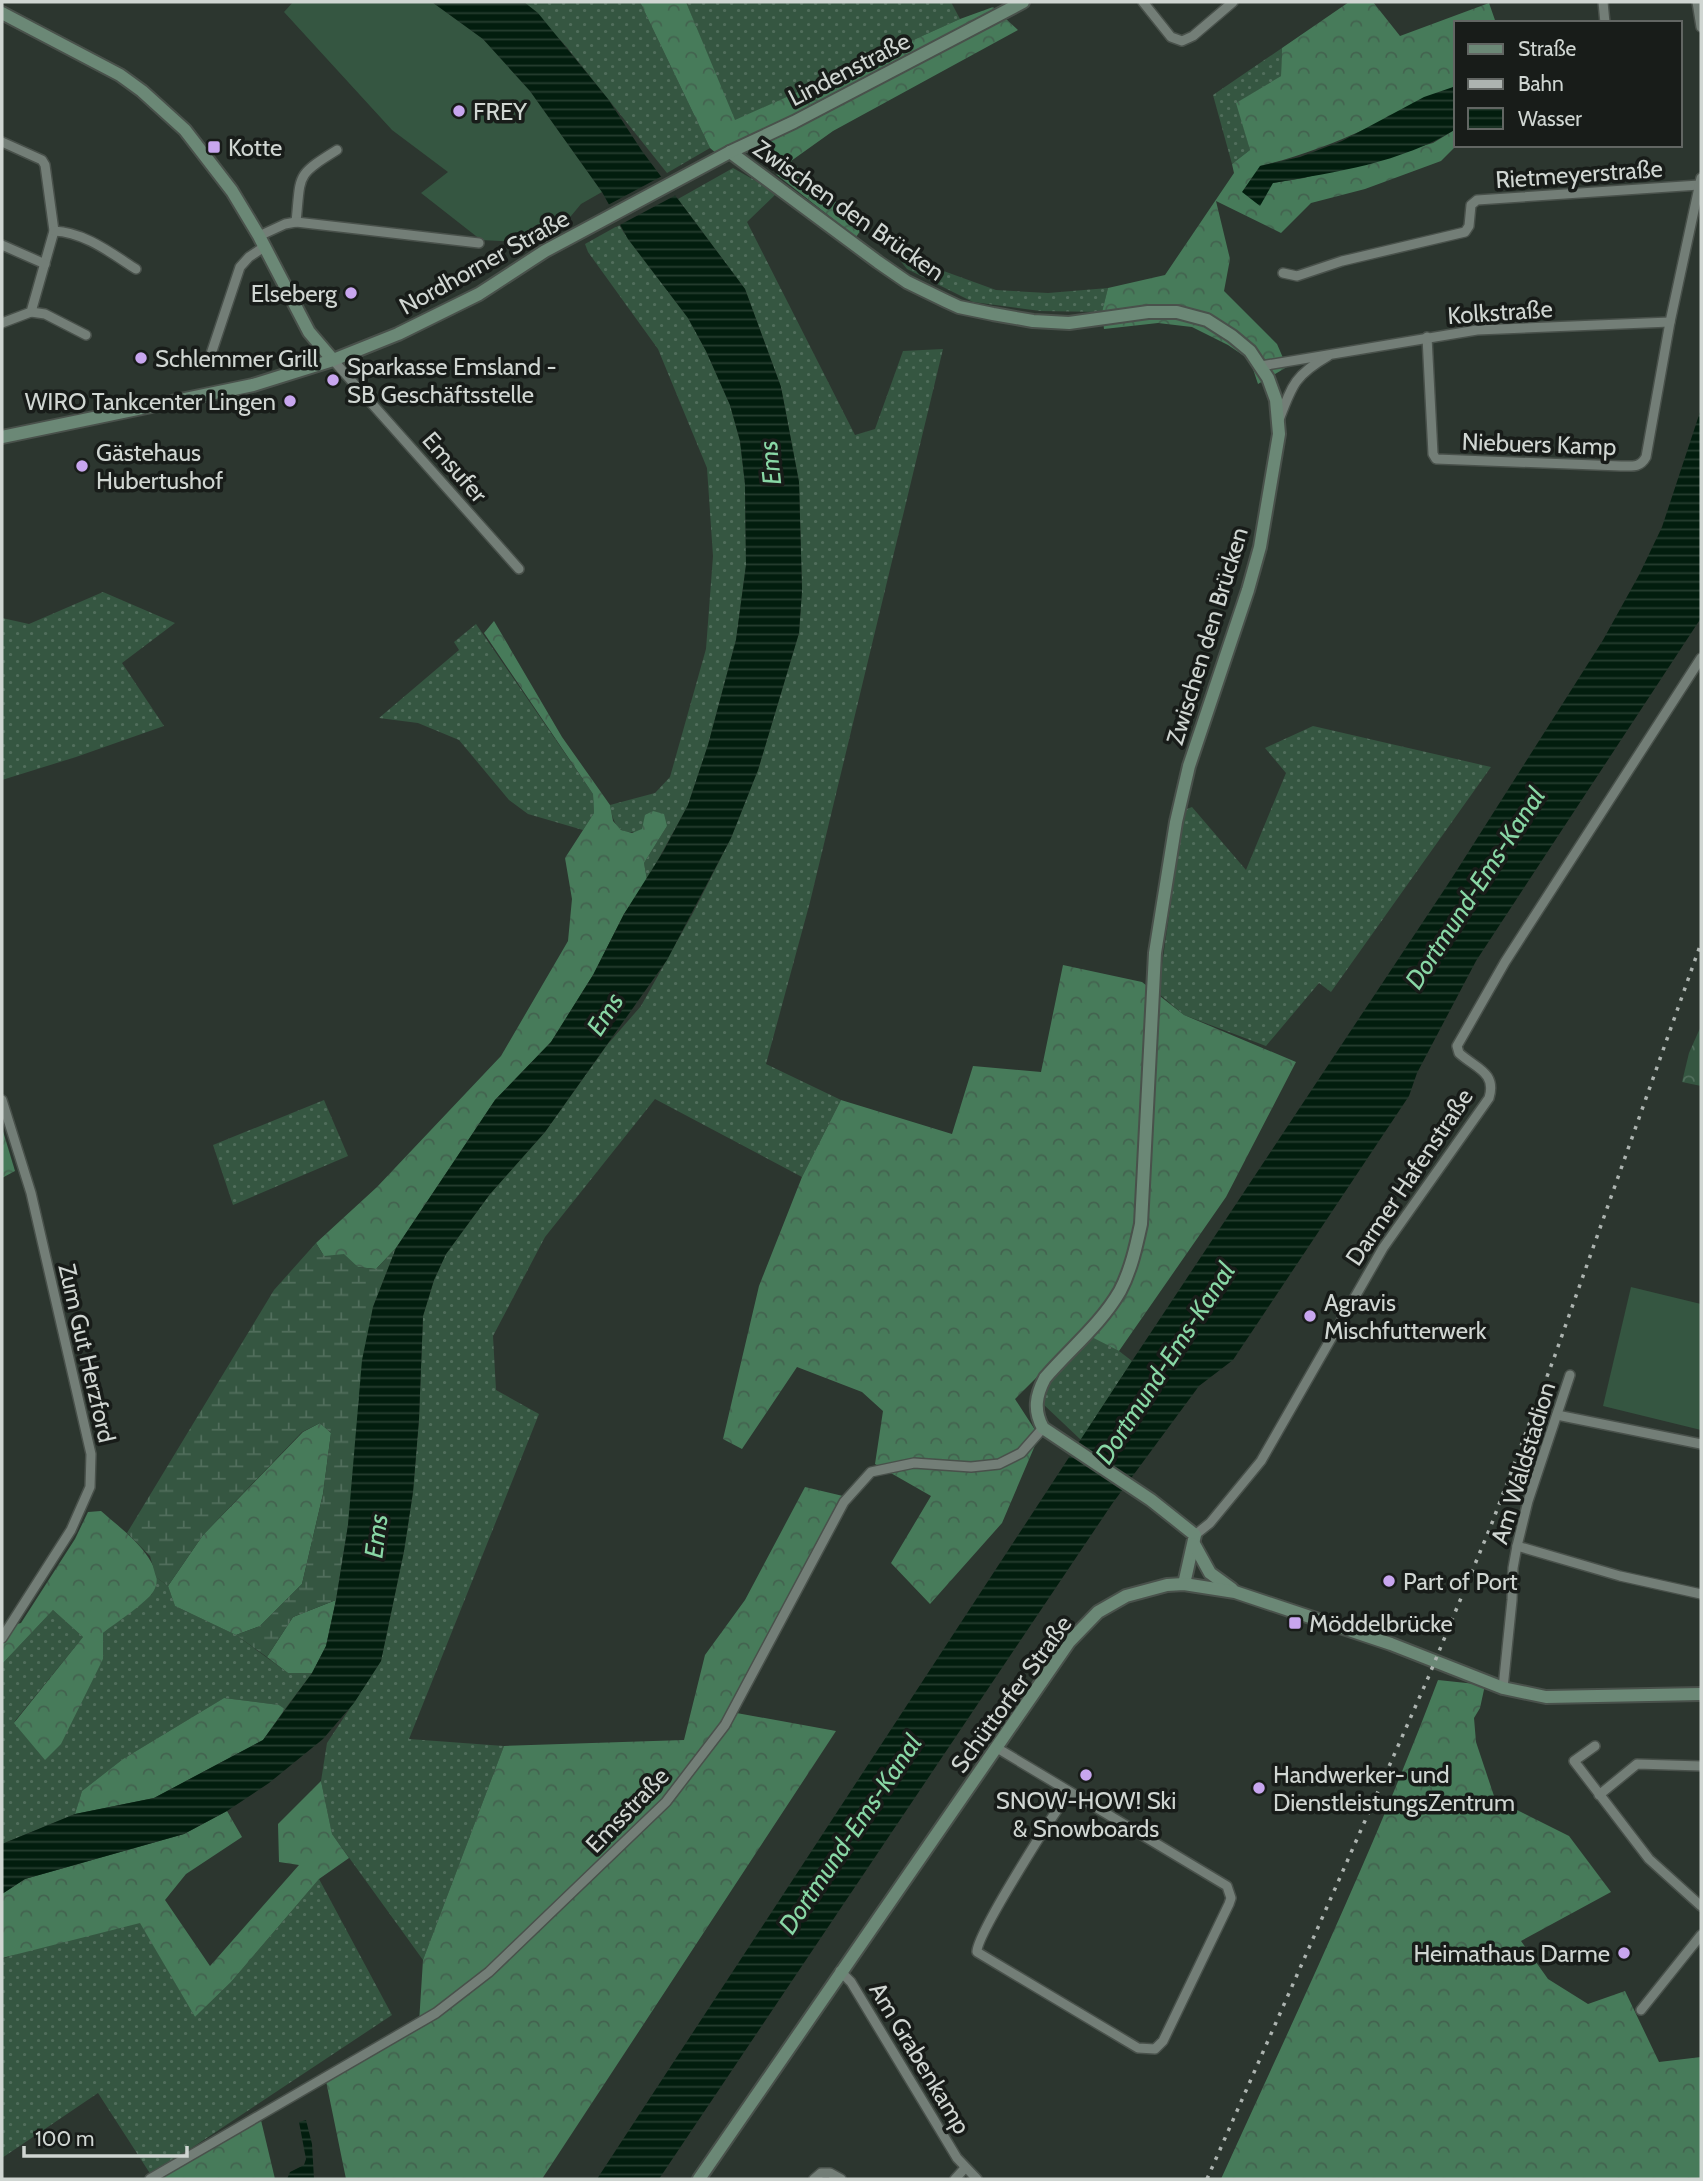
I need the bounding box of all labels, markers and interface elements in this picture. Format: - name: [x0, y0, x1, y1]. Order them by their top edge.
- legend: [1454, 21, 1682, 147]
- street label: Lindenstraße: [783, 26, 915, 112]
- text: Straße: [1518, 36, 1577, 61]
- text: Bahn: [1518, 71, 1564, 96]
- place label: FREY: [473, 97, 527, 126]
- marker: FREY: [451, 103, 467, 119]
- text: Wasser: [1518, 106, 1582, 131]
- place label: Kotte: [228, 133, 282, 162]
- street label: Zwischen den Brücken: [748, 133, 950, 287]
- marker: Kotte: [206, 139, 222, 155]
- street label: Rietmeyerstraße: [1494, 154, 1664, 194]
- street label: Nordhorner Straße: [394, 203, 574, 321]
- place label: Elseberg: [251, 279, 338, 308]
- marker: Elseberg: [343, 285, 359, 301]
- street label: Kolkstraße: [1446, 294, 1554, 330]
- place label: Schlemmer Grill: [155, 344, 318, 373]
- marker: Schlemmer Grill: [133, 350, 149, 366]
- place label: Sparkasse Emsland - SB Geschäftsstelle: [347, 352, 557, 409]
- marker: Sparkasse Emsland - SB Geschäftsstelle: [325, 372, 341, 388]
- place label: WIRO Tankcenter Lingen: [25, 387, 276, 416]
- marker: WIRO Tankcenter Lingen: [282, 393, 298, 409]
- street label: Emsufer: [416, 426, 494, 509]
- street label: Niebuers Kamp: [1461, 427, 1617, 461]
- place label: Gästehaus Hubertushof: [96, 438, 223, 495]
- water label: Ems: [752, 439, 788, 487]
- marker: Gästehaus Hubertushof: [74, 458, 90, 474]
- street label: Zwischen den Brücken: [1160, 524, 1254, 748]
- water label: Dortmund-Ems-Kanal: [1398, 781, 1552, 995]
- water label: Ems: [580, 987, 630, 1041]
- street label: Darmer Hafenstraße: [1339, 1083, 1479, 1271]
- water label: Dortmund-Ems-Kanal: [1088, 1256, 1242, 1470]
- street label: Zum Gut Herzford: [52, 1261, 122, 1445]
- place label: Agravis Mischfutterwerk: [1324, 1288, 1487, 1345]
- marker: Agravis Mischfutterwerk: [1302, 1308, 1318, 1324]
- street label: Am Waldstadion: [1485, 1378, 1561, 1548]
- water label: Ems: [357, 1512, 395, 1560]
- place label: Part of Port: [1403, 1567, 1518, 1596]
- marker: Part of Port: [1381, 1573, 1397, 1589]
- place label: Möddelbrücke: [1309, 1609, 1453, 1638]
- street label: Schüttorfer Straße: [944, 1610, 1078, 1778]
- marker: Möddelbrücke: [1287, 1615, 1303, 1631]
- water label: Dortmund-Ems-Kanal: [771, 1728, 929, 1940]
- place label: Handwerker- und DienstleistungsZentrum: [1273, 1760, 1515, 1817]
- street label: Emsstraße: [579, 1761, 675, 1859]
- marker: SNOW-HOW! Ski & Snowboards: [1078, 1767, 1094, 1783]
- marker: Handwerker- und DienstleistungsZentrum: [1251, 1780, 1267, 1796]
- place label: SNOW-HOW! Ski & Snowboards: [996, 1786, 1176, 1843]
- place label: Heimathaus Darme: [1413, 1939, 1610, 1968]
- marker: Heimathaus Darme: [1616, 1945, 1632, 1961]
- street label: Am Grabenkamp: [863, 1977, 977, 2139]
- scale bar: [24, 2114, 187, 2158]
- text: 100 m: [35, 2126, 94, 2151]

